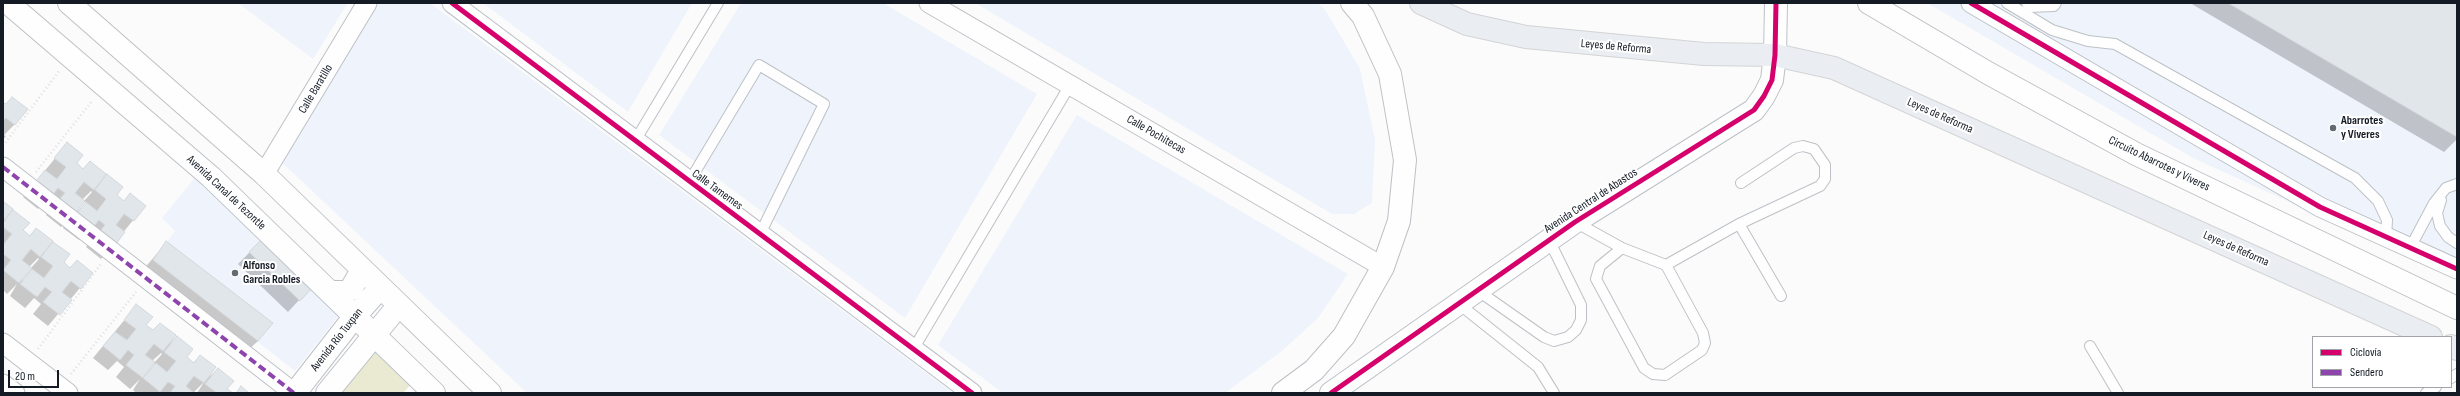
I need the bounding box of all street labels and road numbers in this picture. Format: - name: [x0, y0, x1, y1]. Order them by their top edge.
- street label: Leyes de Reforma: [1580, 37, 1652, 57]
- street label: Calle Baratillo: [296, 62, 336, 116]
- street label: Leyes de Reforma: [1905, 95, 1975, 137]
- street label: Calle Pochitecas: [1124, 112, 1188, 158]
- street label: Circuito Abarrotes y Víveres: [2106, 133, 2212, 195]
- street label: Avenida Canal de Tezontle: [183, 153, 269, 233]
- street label: Avenida Central de Abastos: [1542, 165, 1640, 237]
- street label: Calle Tamemes: [689, 167, 745, 213]
- street label: Leyes de Reforma: [2201, 228, 2271, 270]
- street label: Avenida Río Tuxpan: [308, 306, 366, 374]

